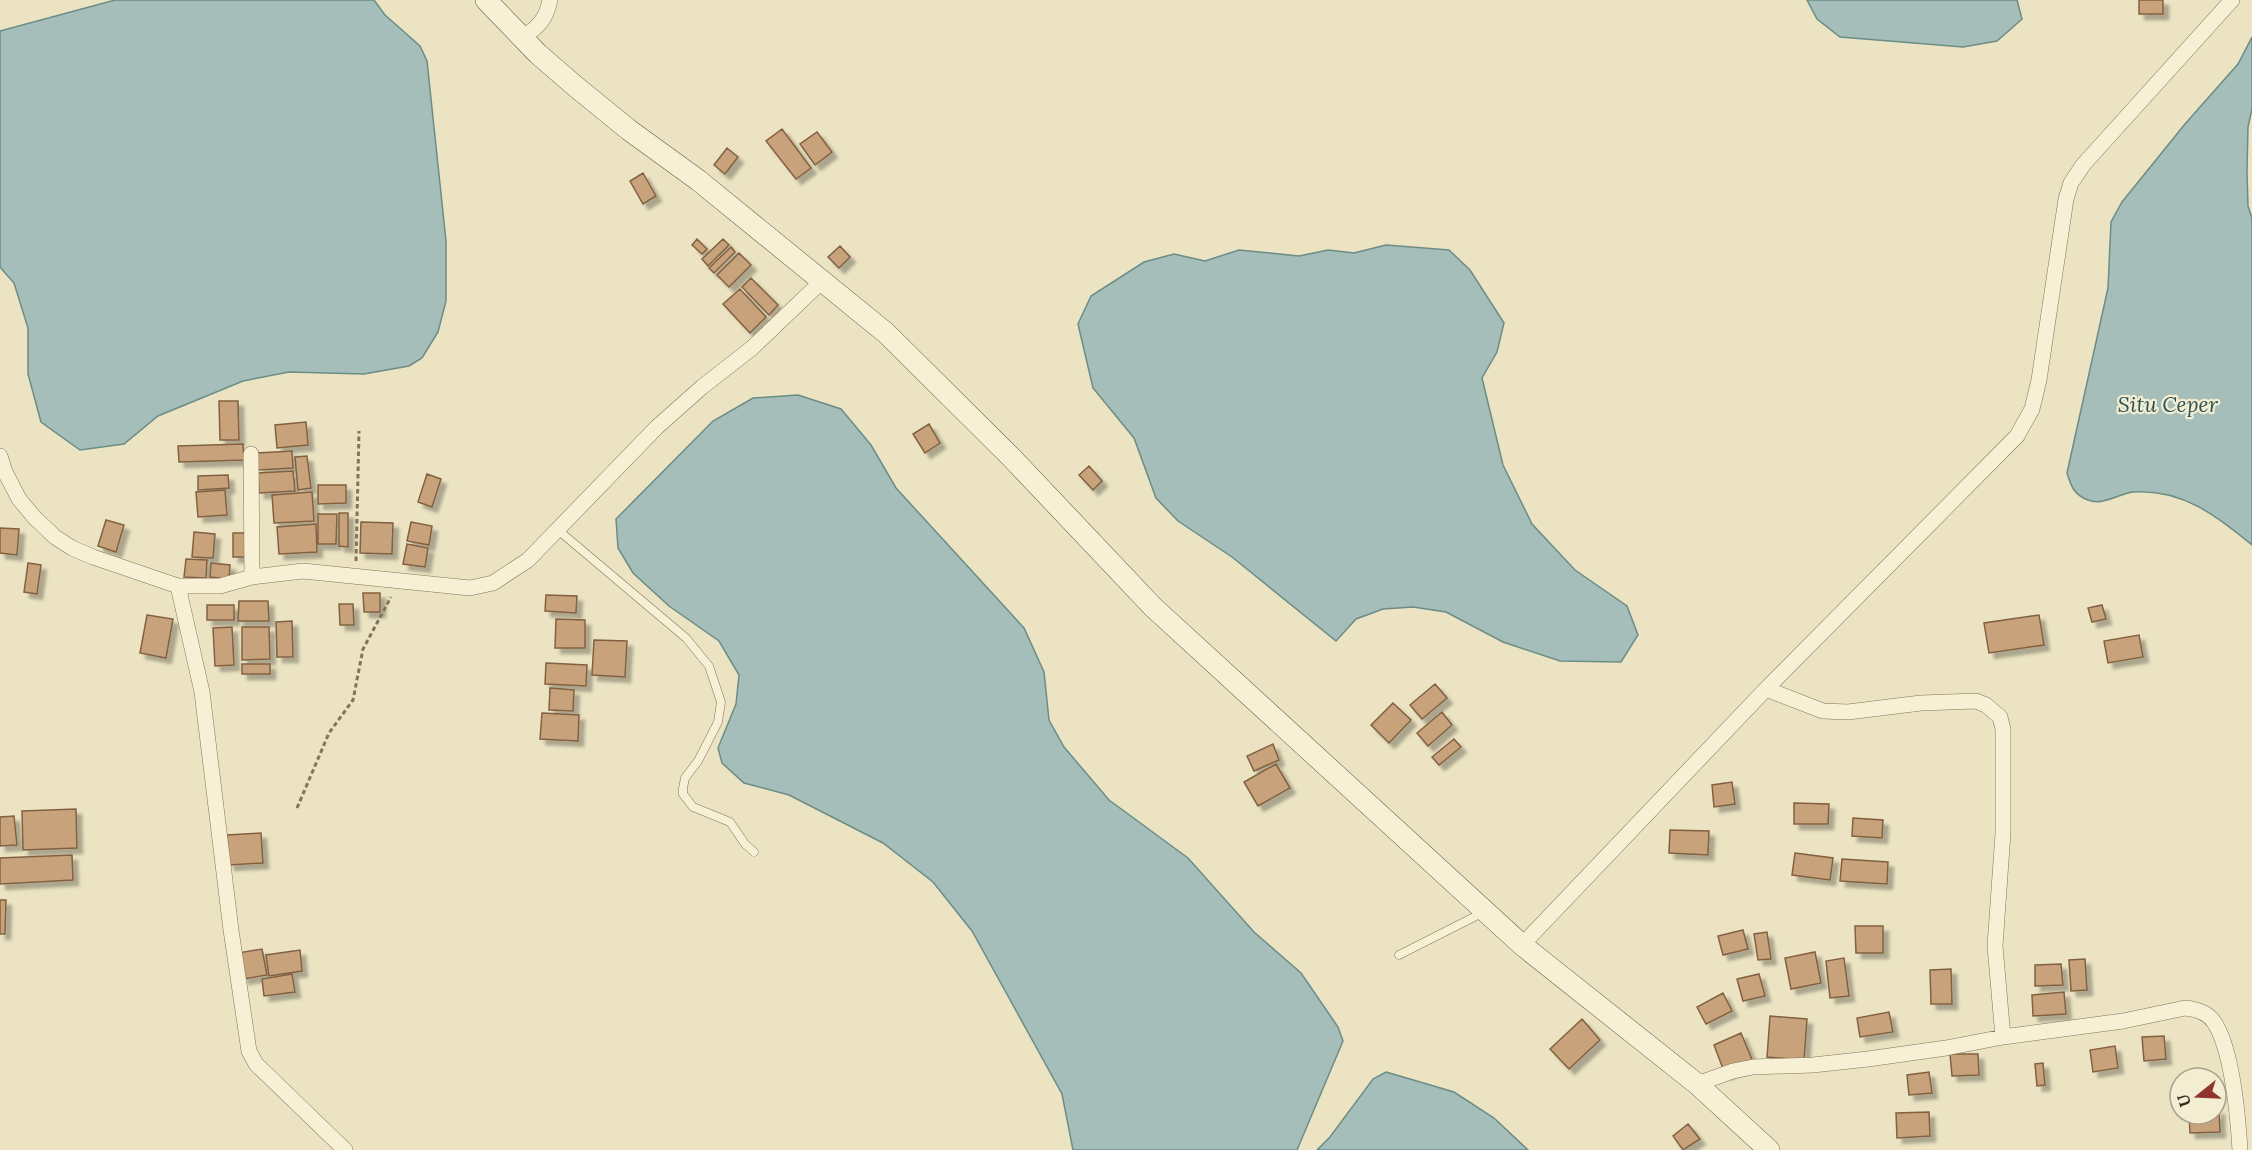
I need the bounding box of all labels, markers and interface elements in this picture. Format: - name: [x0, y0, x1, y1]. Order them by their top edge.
- water label: Situ Ceper: [2118, 391, 2219, 418]
- north arrow: [2168, 1066, 2228, 1126]
- text: U: [2172, 1092, 2195, 1110]

